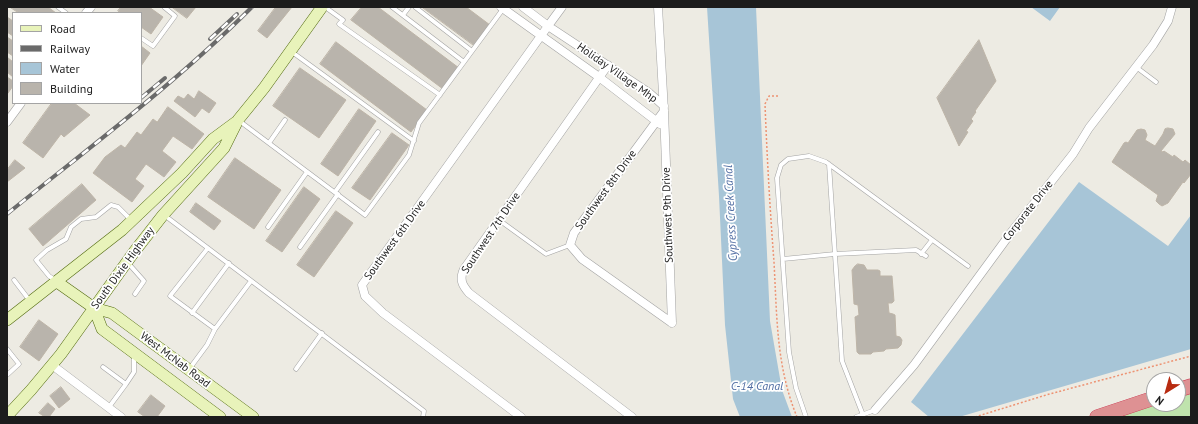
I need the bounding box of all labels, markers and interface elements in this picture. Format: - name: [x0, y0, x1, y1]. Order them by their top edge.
- legend: [12, 12, 142, 104]
- text: Road: [50, 21, 75, 36]
- street label: Holiday Village Mhp: [574, 40, 660, 106]
- text: Railway: [50, 41, 90, 56]
- text: Water: [50, 61, 80, 76]
- text: Building: [50, 81, 93, 96]
- street label: Southwest 8th Drive: [573, 147, 639, 233]
- water label: Cypress Creek Canal: [721, 164, 741, 262]
- street label: Southwest 9th Drive: [660, 167, 676, 263]
- street label: Corporate Drive: [1000, 178, 1056, 244]
- street label: Southwest 7th Drive: [459, 190, 523, 276]
- street label: Southwest 6th Drive: [362, 197, 428, 283]
- street label: South Dixie Highway: [89, 224, 157, 312]
- street label: West McNab Road: [137, 329, 213, 391]
- north arrow: [1146, 372, 1186, 412]
- water label: C-14 Canal: [731, 380, 783, 394]
- text: N: [1152, 393, 1166, 409]

